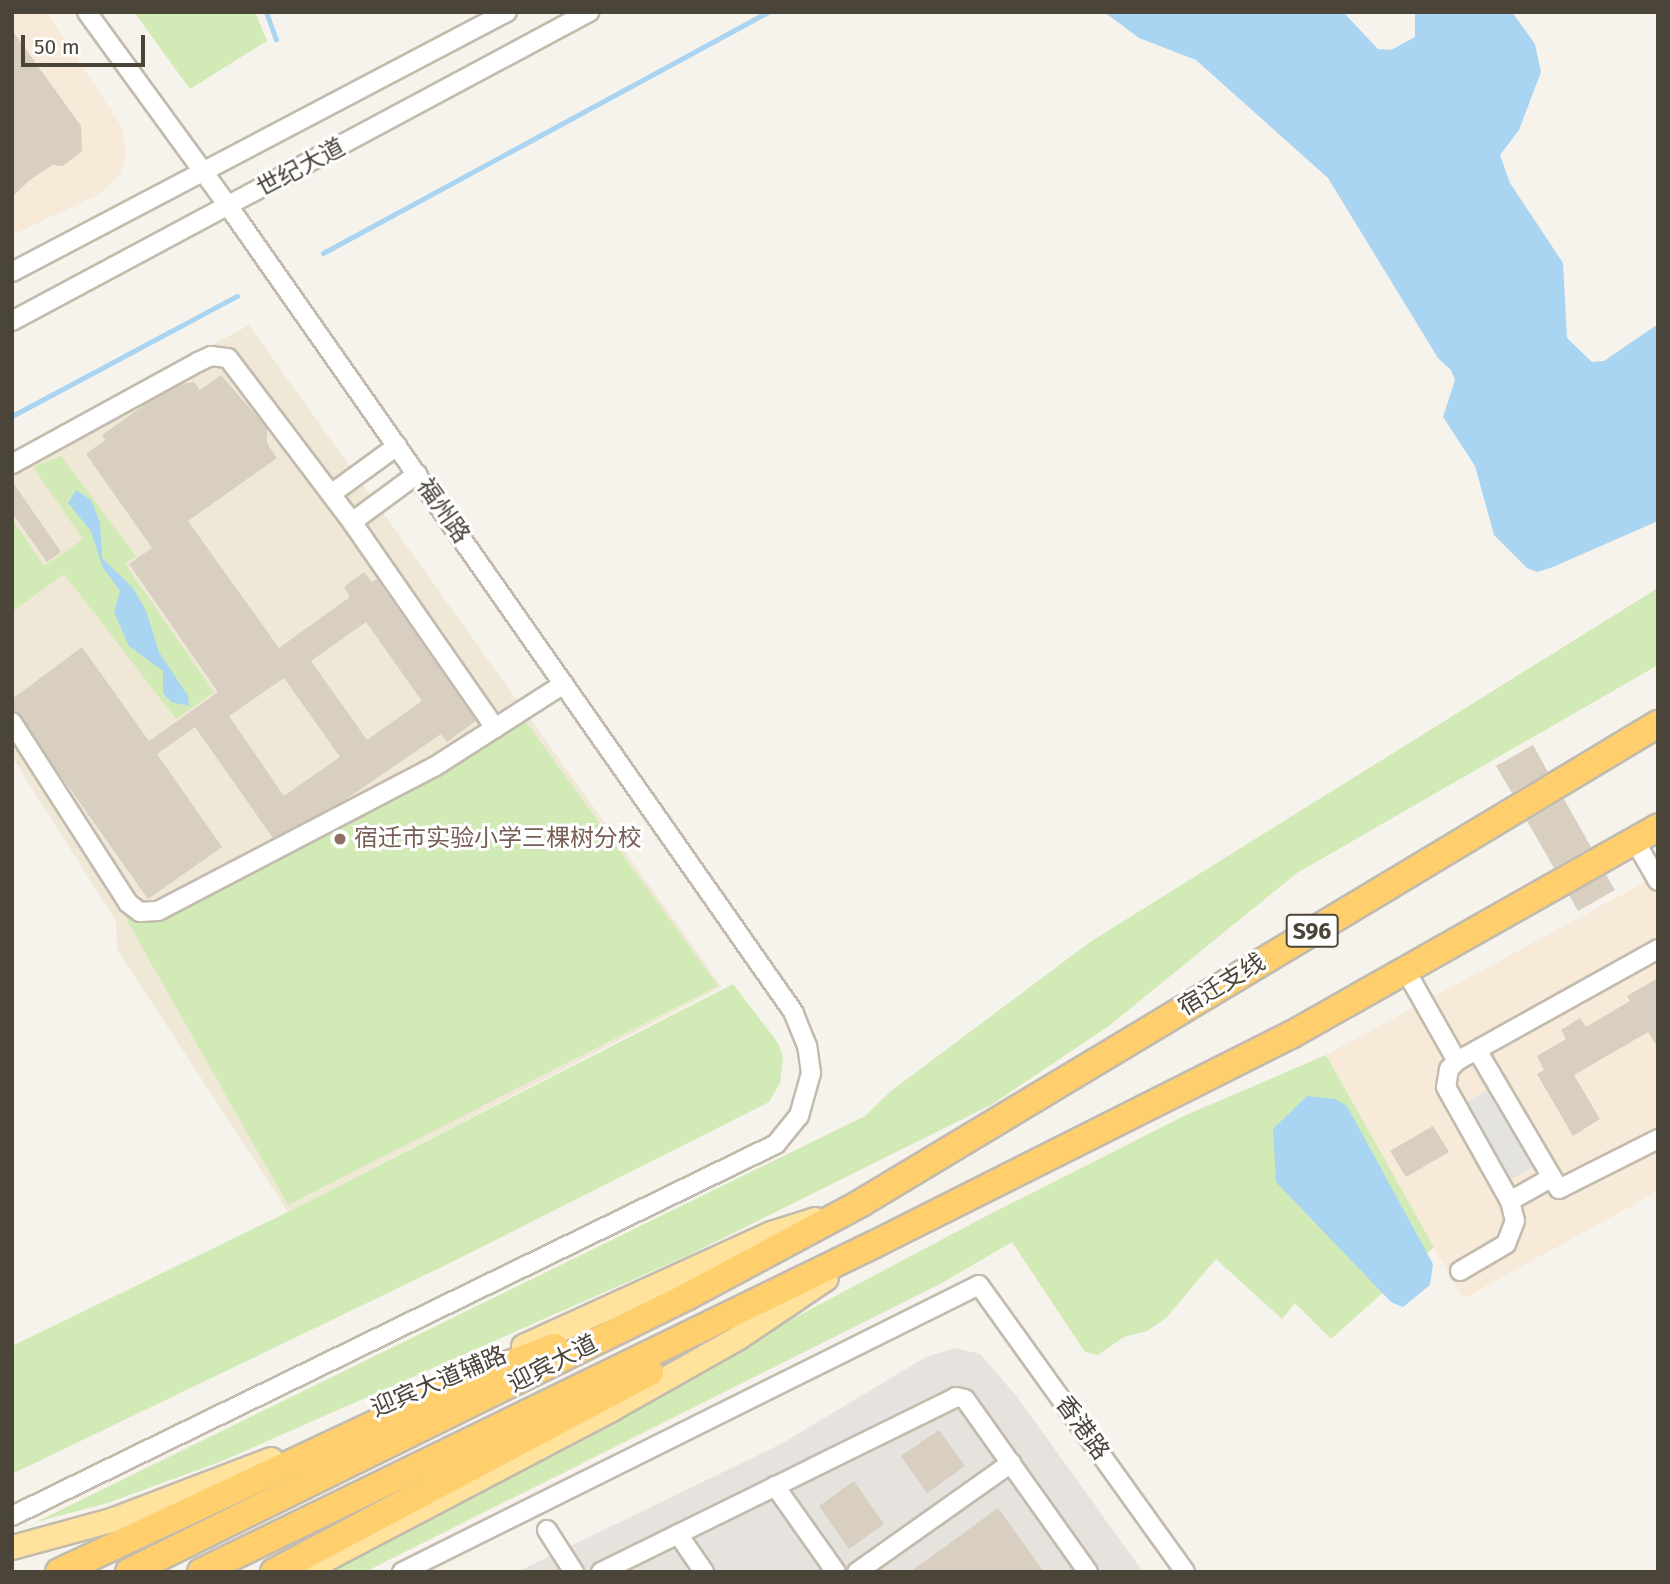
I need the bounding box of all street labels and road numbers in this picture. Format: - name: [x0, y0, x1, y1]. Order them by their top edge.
- street label: 世纪大道: [252, 133, 350, 203]
- street label: 福州路: [411, 473, 475, 549]
- road number: S96: [1284, 912, 1340, 950]
- street label: 宿迁支线: [1173, 948, 1271, 1022]
- street label: 迎宾大道: [504, 1329, 602, 1399]
- street label: 迎宾大道辅路: [367, 1341, 511, 1423]
- street label: 香港路: [1049, 1390, 1115, 1466]

